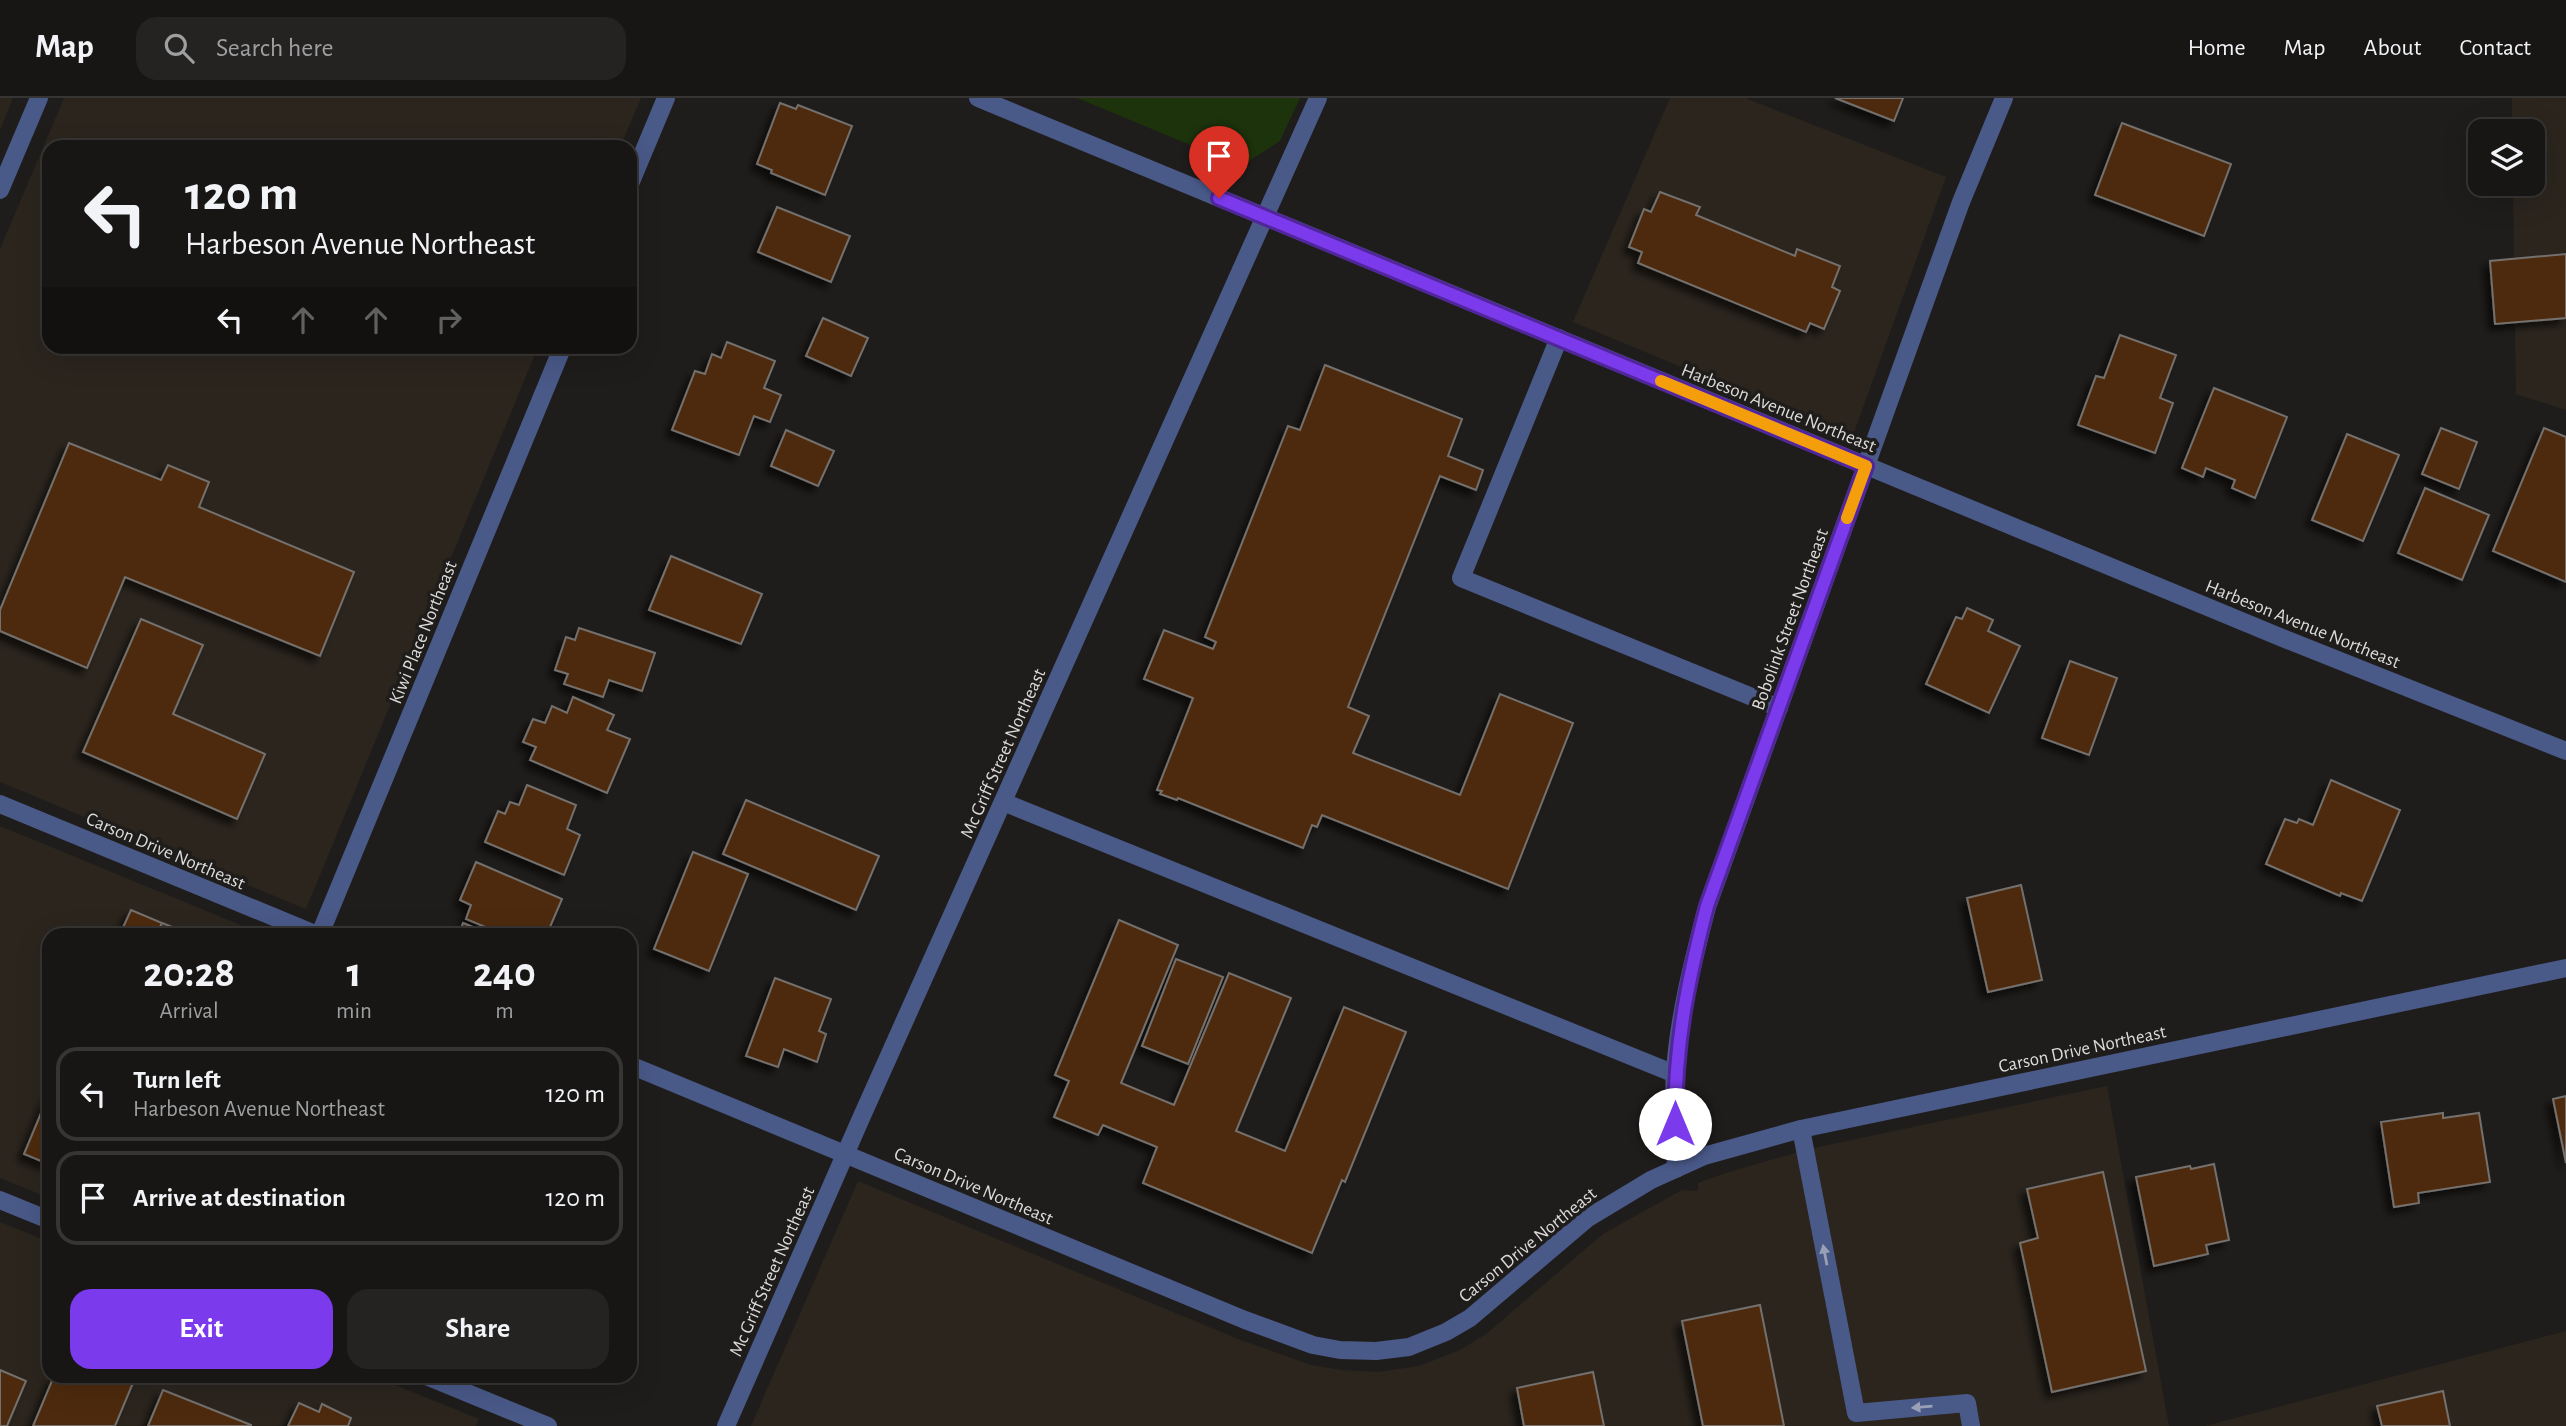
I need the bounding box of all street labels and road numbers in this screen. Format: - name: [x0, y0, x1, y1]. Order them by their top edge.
- street label: Harbeson Avenue Northeast: [1678, 361, 1878, 456]
- street label: Bobolink Street Northeast: [1749, 526, 1832, 713]
- street label: Kiwi Place Northeast: [386, 558, 461, 707]
- street label: Harbeson Avenue Northeast: [2202, 577, 2402, 672]
- street label: Mc Griff Street Northeast: [957, 666, 1049, 841]
- street label: Carson Drive Northeast: [83, 809, 248, 893]
- street label: Carson Drive Northeast: [1997, 1022, 2168, 1077]
- street label: Carson Drive Northeast: [891, 1144, 1056, 1228]
- street label: Mc Griff Street Northeast: [726, 1184, 818, 1359]
- street label: Carson Drive Northeast: [1456, 1184, 1600, 1306]

